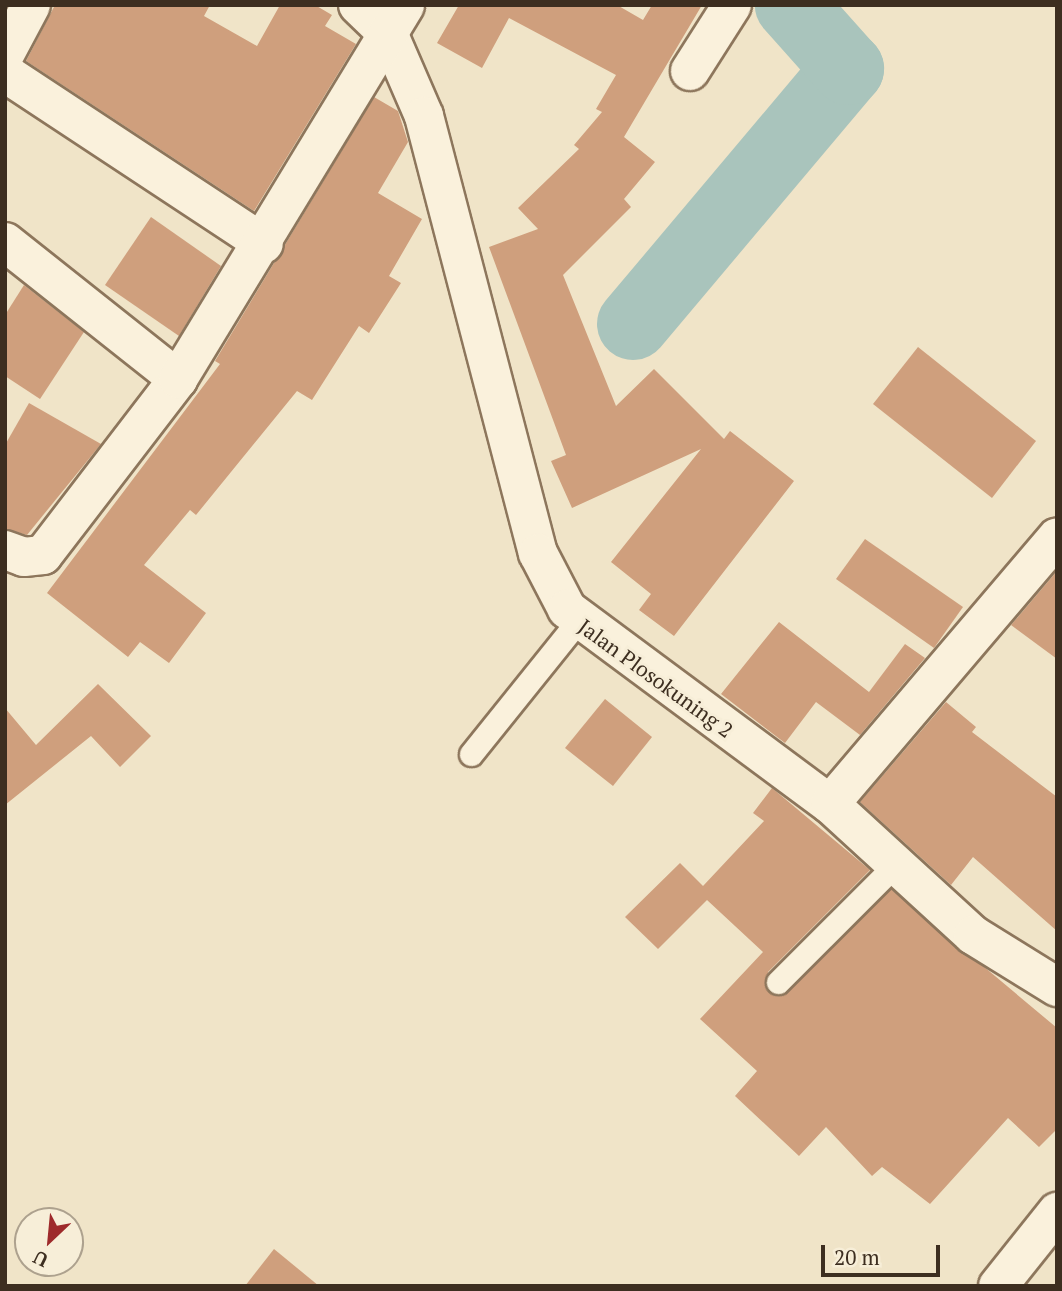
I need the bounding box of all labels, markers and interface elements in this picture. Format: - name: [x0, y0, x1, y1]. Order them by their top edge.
- street label: Jalan Plosokuning 2: [574, 613, 738, 743]
- north arrow: [14, 1207, 84, 1277]
- scale bar: [824, 1232, 943, 1276]
- text: 20 m: [834, 1243, 880, 1271]
- text: U: [29, 1245, 52, 1274]

